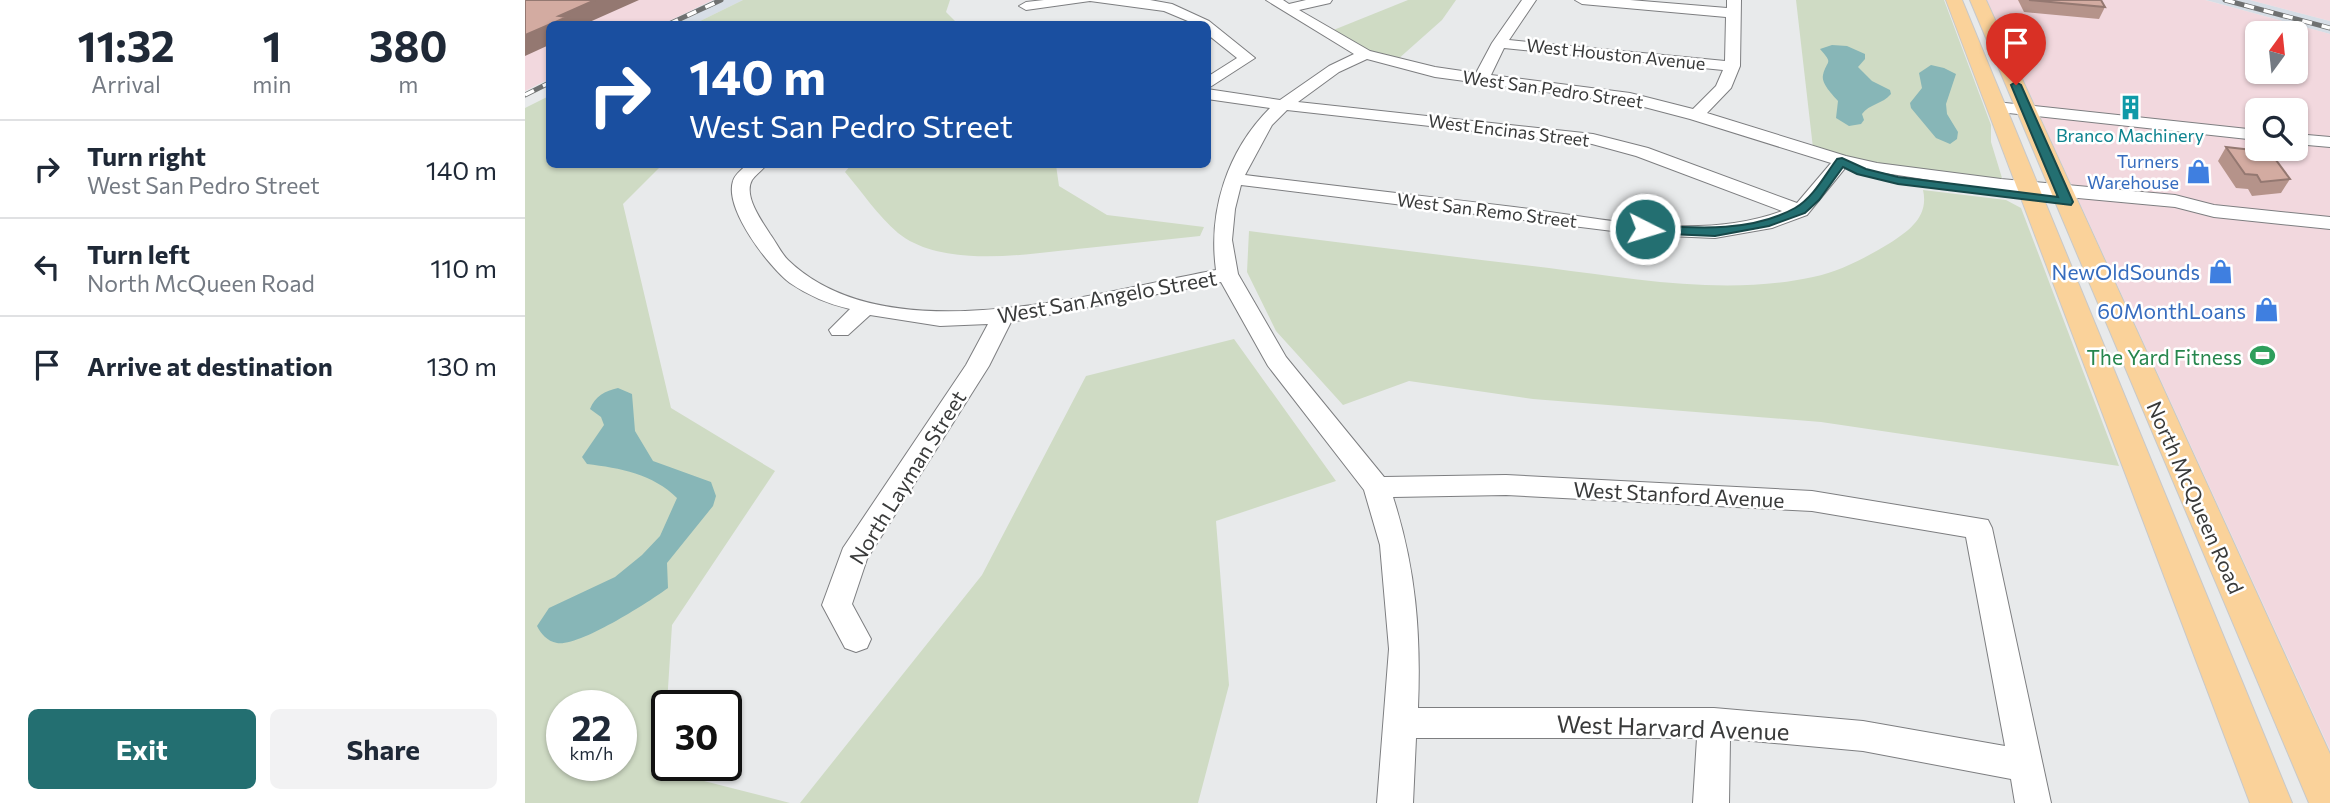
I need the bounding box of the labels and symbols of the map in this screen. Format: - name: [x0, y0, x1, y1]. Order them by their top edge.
- pin: [1986, 13, 2046, 85]
- north arrow: [2245, 21, 2308, 84]
- street label: West Houston Avenue: [1525, 34, 1707, 74]
- street label: West San Pedro Street: [1461, 65, 1645, 113]
- building icon: Branco Machinery: [2116, 94, 2144, 122]
- street label: West Encinas Street: [1427, 109, 1591, 151]
- place label: Branco Machinery: [2056, 124, 2204, 146]
- place label: Turners Warehouse: [2087, 150, 2179, 193]
- shop icon: Turners Warehouse: [2185, 157, 2213, 185]
- street label: West San Remo Street: [1396, 188, 1578, 232]
- position arrow: [1608, 192, 1682, 266]
- shop icon: NewOldSounds: [2206, 257, 2234, 285]
- place label: NewOldSounds: [2052, 259, 2200, 284]
- street label: West San Angelo Street: [995, 264, 1219, 328]
- shop icon: 60MonthLoans: [2252, 296, 2280, 324]
- place label: 60MonthLoans: [2097, 298, 2246, 323]
- sports icon: The Yard Fitness: [2248, 342, 2276, 370]
- place label: The Yard Fitness: [2086, 344, 2242, 369]
- street label: North Layman Street: [843, 386, 971, 568]
- street label: North McQueen Road: [2142, 397, 2250, 597]
- street label: West Stanford Avenue: [1573, 476, 1785, 512]
- speed limit sign: 30: [651, 690, 742, 781]
- street label: West Harvard Avenue: [1556, 708, 1790, 746]

